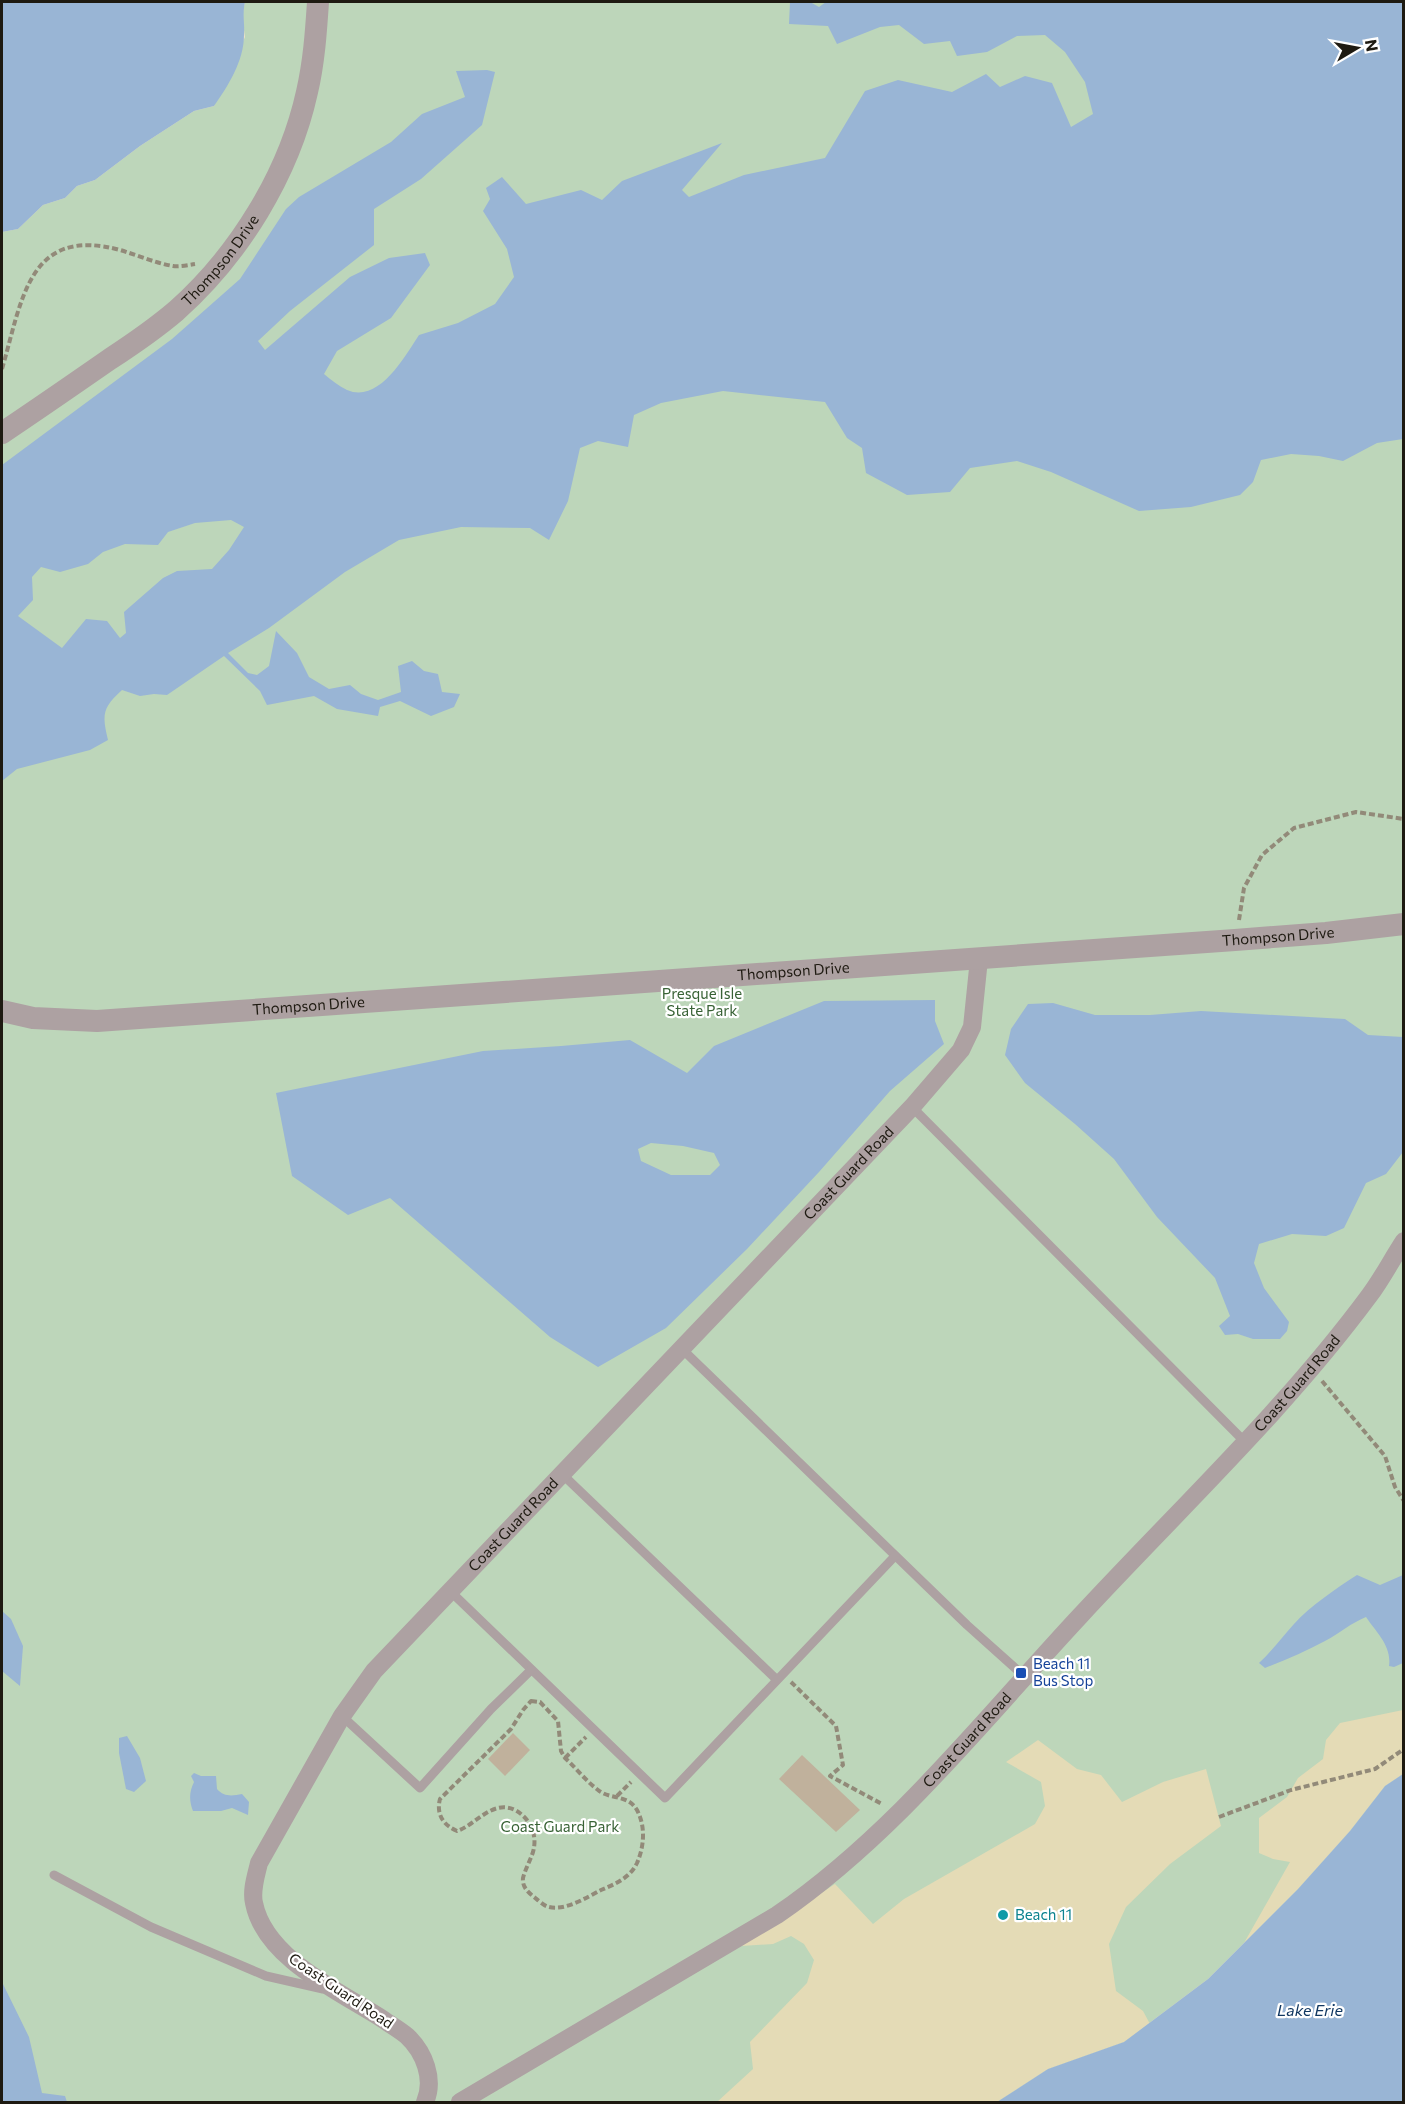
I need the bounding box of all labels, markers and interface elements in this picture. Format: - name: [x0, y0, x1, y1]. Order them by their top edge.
- north arrow: [1327, 18, 1387, 78]
- text: N: [1362, 38, 1383, 53]
- street label: Thompson Drive: [177, 211, 262, 309]
- street label: Thompson Drive: [1221, 922, 1335, 949]
- street label: Thompson Drive: [737, 957, 850, 983]
- park label: Presque Isle State Park: [662, 984, 742, 1019]
- street label: Thompson Drive: [252, 992, 365, 1018]
- street label: Coast Guard Road: [799, 1122, 897, 1223]
- street label: Coast Guard Road: [1250, 1331, 1343, 1435]
- street label: Coast Guard Road: [464, 1474, 561, 1575]
- place label: Beach 11 Bus Stop: [1033, 1654, 1093, 1689]
- marker: Beach 11 Bus Stop: [1014, 1666, 1028, 1680]
- street label: Coast Guard Road: [919, 1688, 1015, 1791]
- park label: Coast Guard Park: [501, 1817, 619, 1835]
- place label: Beach 11: [1015, 1905, 1072, 1923]
- marker: Beach 11: [996, 1908, 1010, 1922]
- street label: Coast Guard Road: [286, 1948, 397, 2032]
- water label: Lake Erie: [1277, 2000, 1343, 2019]

